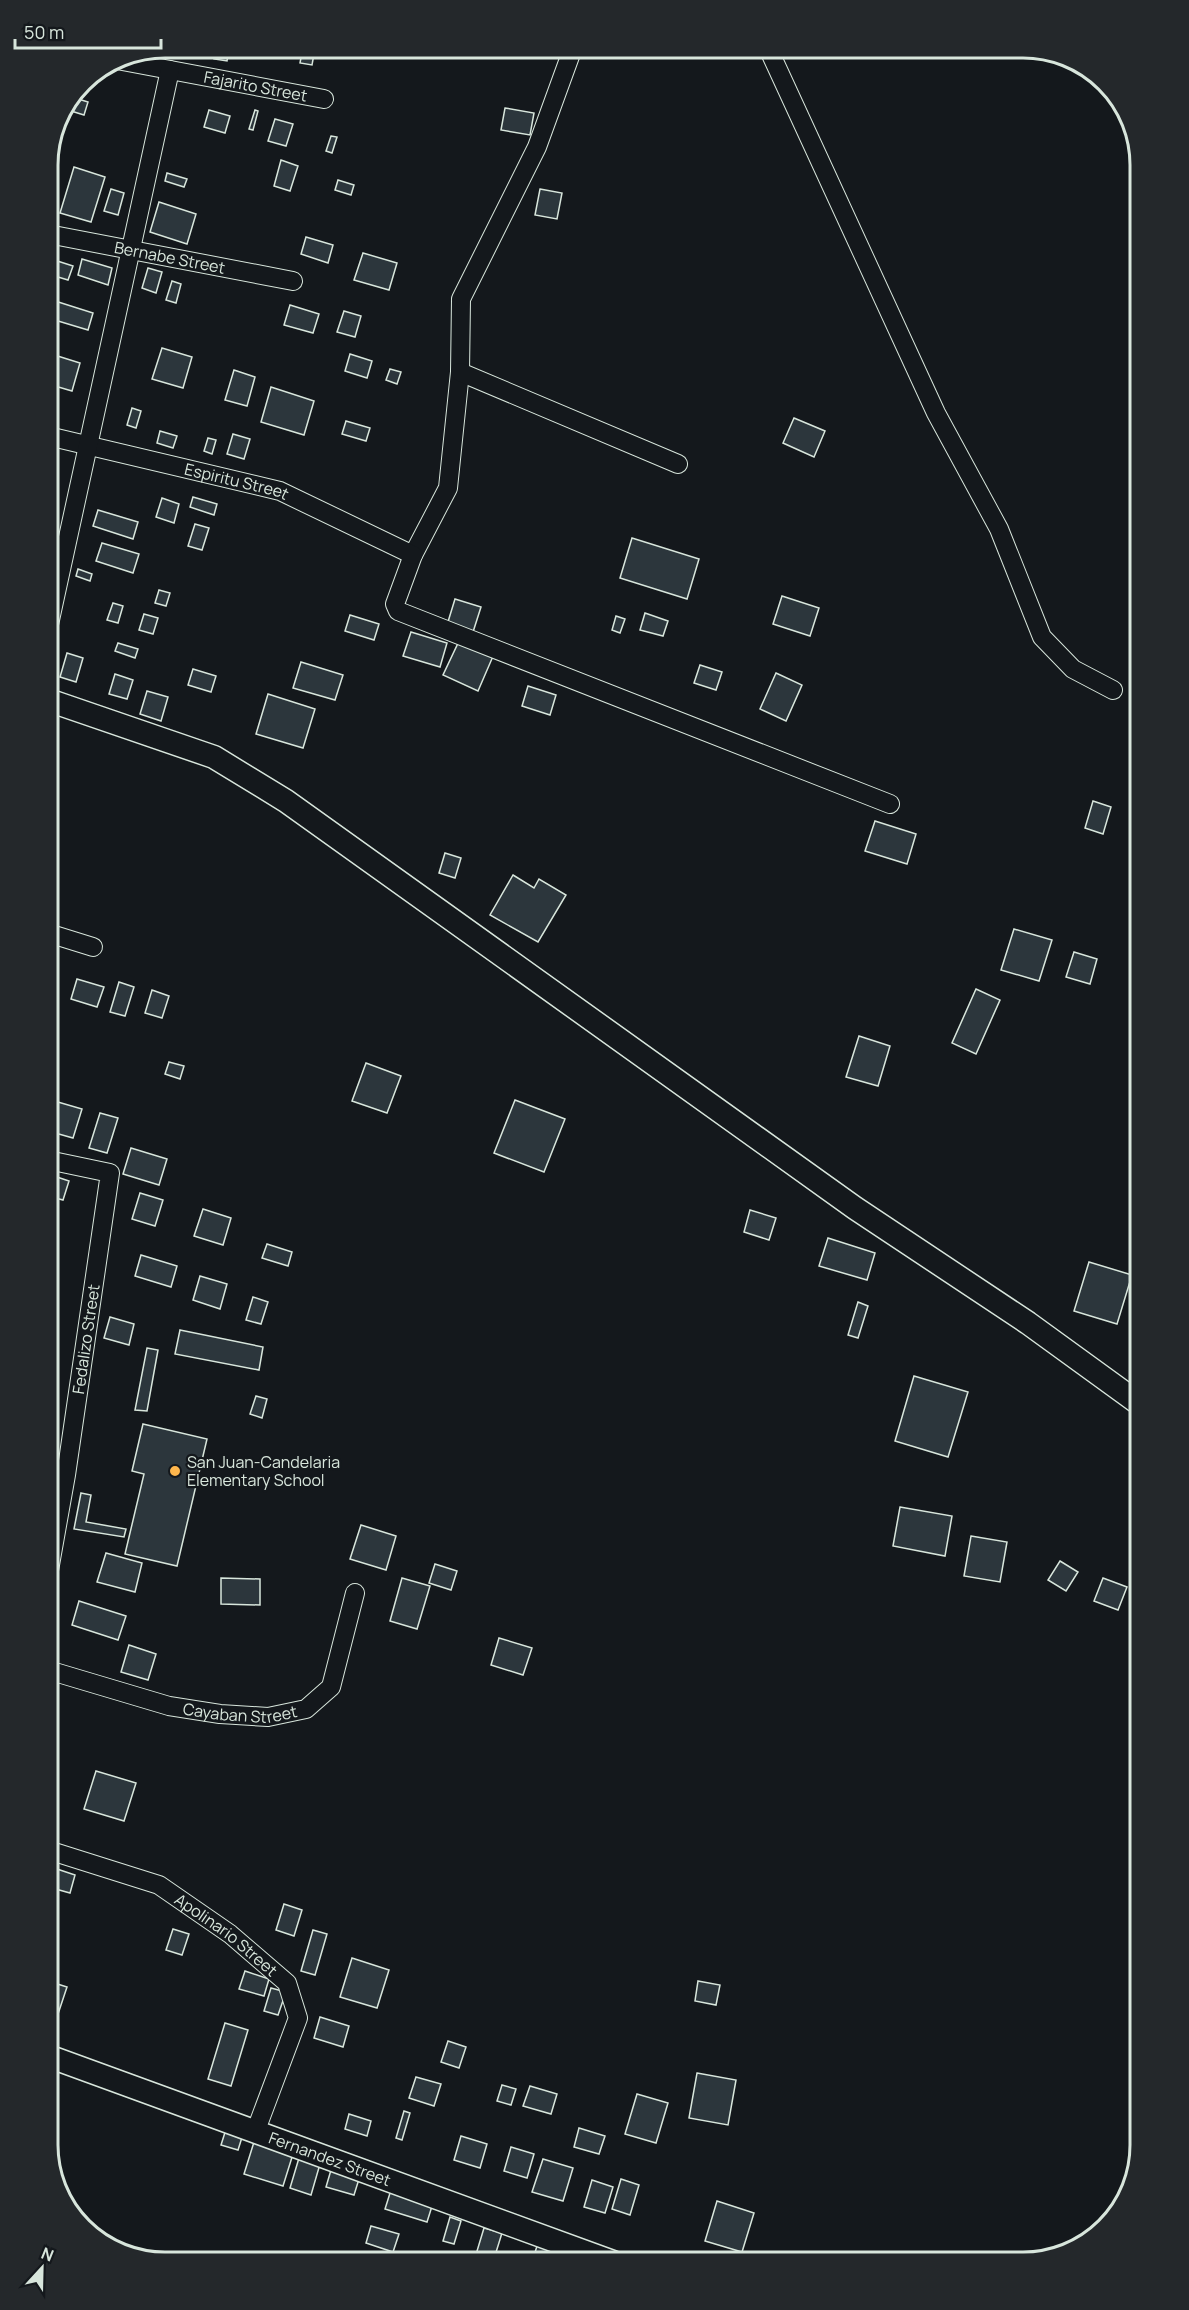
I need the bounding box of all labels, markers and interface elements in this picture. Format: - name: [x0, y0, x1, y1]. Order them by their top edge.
- scale bar: [15, 12, 160, 50]
- text: 50 m: [24, 20, 64, 44]
- street label: Fajarito Street: [202, 66, 309, 107]
- street label: Bernabe Street: [112, 236, 227, 279]
- street label: Espiritu Street: [182, 458, 293, 505]
- street label: Fedalizo Street: [67, 1283, 105, 1395]
- place label: San Juan-Candelaria Elementary School: [187, 1451, 340, 1491]
- marker: San Juan-Candelaria Elementary School: [168, 1464, 182, 1478]
- street label: Cayaban Street: [181, 1697, 299, 1728]
- street label: Apolinario Street: [170, 1888, 282, 1981]
- street label: Fernandez Street: [266, 2126, 394, 2191]
- north arrow: [12, 2238, 72, 2298]
- text: N: [38, 2242, 57, 2266]

